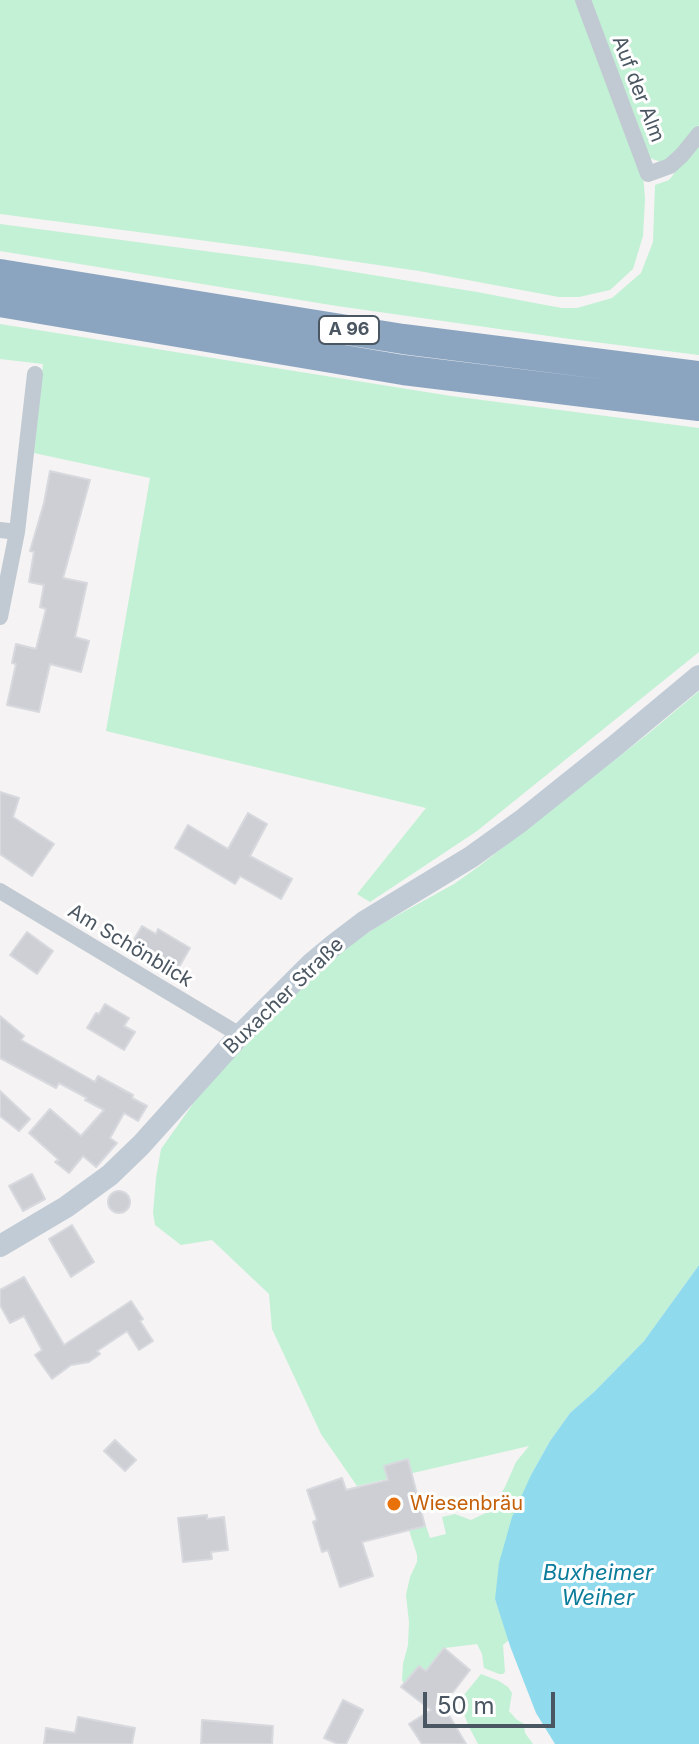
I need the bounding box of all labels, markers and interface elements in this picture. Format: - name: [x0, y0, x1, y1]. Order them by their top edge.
- street label: Auf der Alm: [607, 32, 669, 146]
- road number: A 96: [319, 316, 379, 344]
- street label: Am Schönblick: [63, 899, 197, 993]
- street label: Buxacher Straße: [219, 933, 349, 1059]
- place label: Wiesenbräu: [410, 1492, 523, 1516]
- marker: Wiesenbräu: [385, 1495, 403, 1513]
- water label: Buxheimer Weiher: [543, 1560, 653, 1612]
- scale bar: [427, 1676, 559, 1726]
- text: 50 m: [437, 1691, 495, 1720]

